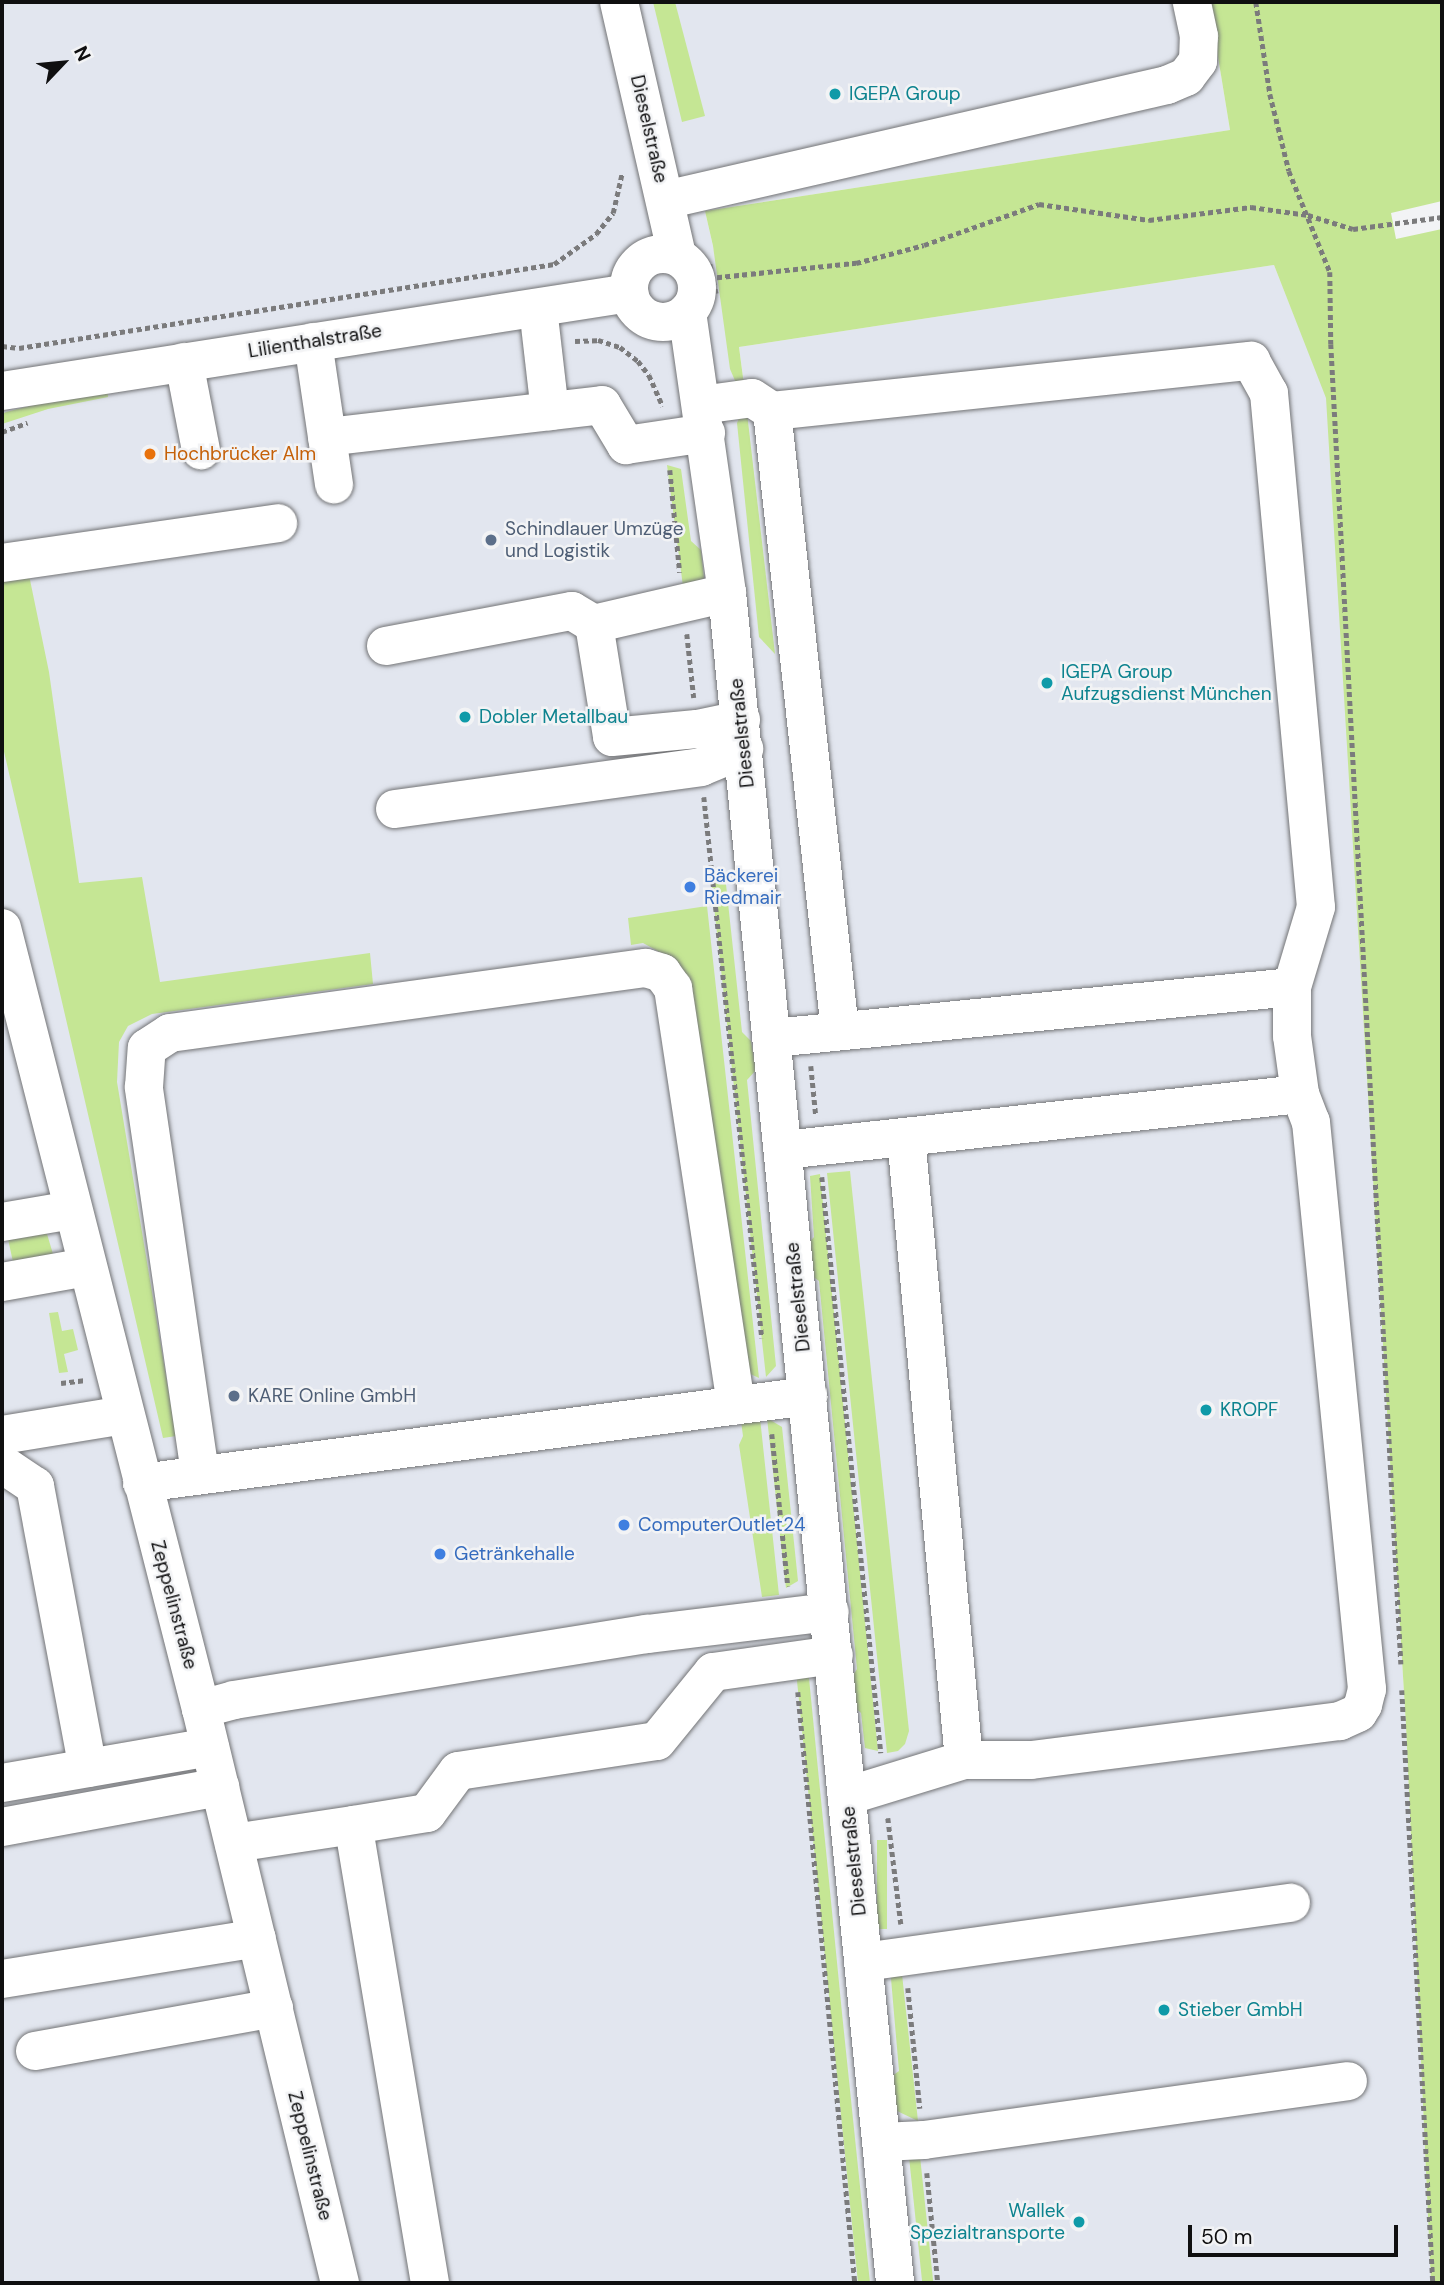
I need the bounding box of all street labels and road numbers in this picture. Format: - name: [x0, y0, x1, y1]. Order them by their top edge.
- street label: Dieselstraße: [626, 73, 672, 185]
- street label: Lilienthalstraße: [247, 319, 383, 363]
- street label: Dieselstraße: [725, 677, 759, 789]
- street label: Dieselstraße: [781, 1241, 815, 1353]
- street label: Zeppelinstraße: [146, 1538, 202, 1672]
- street label: Dieselstraße: [837, 1805, 871, 1917]
- street label: Zeppelinstraße: [283, 2089, 337, 2223]

